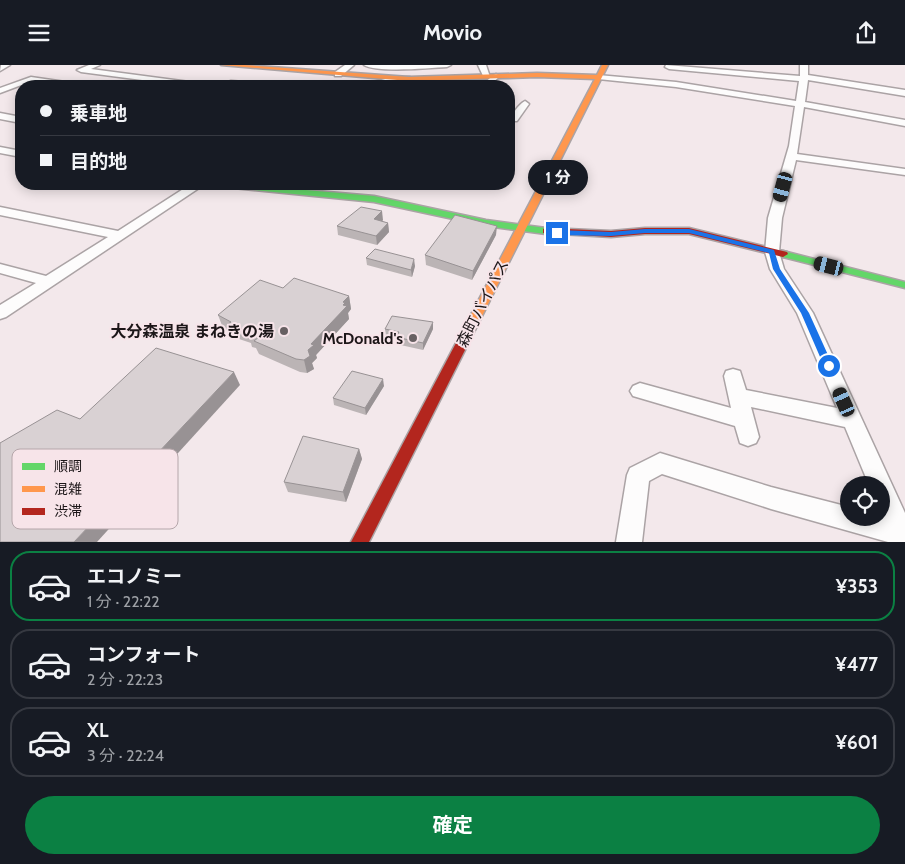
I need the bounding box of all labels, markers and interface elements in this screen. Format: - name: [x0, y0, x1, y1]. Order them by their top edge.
- icon: menu: [25, 19, 53, 47]
- text: Movio: [423, 19, 482, 46]
- icon: share: [852, 19, 880, 47]
- text: 乗車地: [70, 102, 127, 125]
- text: 目的地: [70, 150, 127, 173]
- callout: 1 分: [527, 161, 587, 195]
- text: 1 分: [545, 168, 571, 187]
- car: [771, 171, 794, 203]
- route end: [546, 222, 568, 244]
- car: [812, 255, 845, 277]
- street label: 森町バイパス: [452, 256, 513, 350]
- place label: 大分森温泉 まねきの湯: [110, 322, 274, 341]
- marker: 大分森温泉 まねきの湯: [278, 325, 290, 337]
- place label: McDonald's: [323, 329, 403, 348]
- marker: McDonald's: [407, 332, 419, 344]
- route start: [818, 355, 840, 377]
- car: [831, 385, 856, 419]
- legend: [12, 449, 178, 529]
- text: 順調: [54, 457, 82, 475]
- map controls: [840, 476, 890, 526]
- button: locate: [840, 476, 890, 526]
- text: 混雑: [54, 480, 82, 498]
- text: 渋滞: [54, 502, 82, 520]
- icon: car: [27, 564, 72, 609]
- text: エコノミー: [87, 565, 182, 588]
- text: ¥353: [836, 575, 878, 598]
- text: 1 分 · 22:22: [87, 592, 160, 611]
- icon: car: [27, 642, 72, 687]
- text: コンフォート: [87, 643, 200, 666]
- text: ¥477: [835, 653, 878, 676]
- text: 2 分 · 22:23: [87, 670, 163, 689]
- text: XL: [87, 719, 108, 742]
- icon: car: [27, 720, 72, 765]
- text: ¥601: [835, 731, 878, 754]
- text: 3 分 · 22:24: [87, 746, 164, 765]
- button: 確定: [25, 796, 880, 854]

